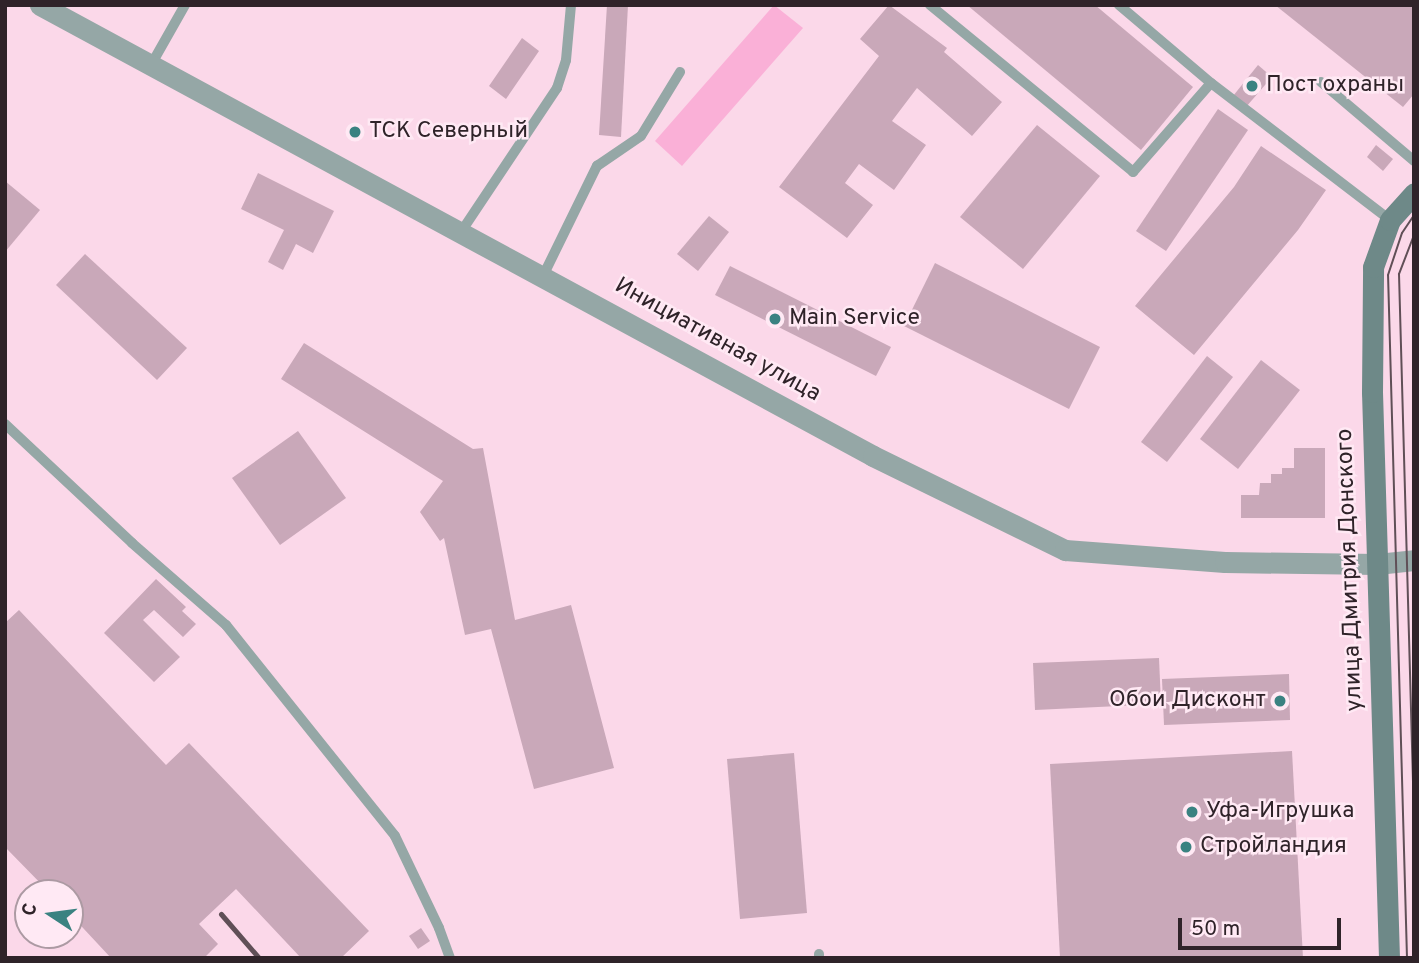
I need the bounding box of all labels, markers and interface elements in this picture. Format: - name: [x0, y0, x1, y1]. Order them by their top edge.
- place label: Пост охраны: [1266, 72, 1404, 100]
- marker: Пост охраны: [1244, 78, 1260, 94]
- place label: ТСК Северный: [369, 118, 528, 146]
- marker: ТСК Северный: [347, 124, 363, 140]
- street label: Инициативная улица: [609, 273, 825, 409]
- place label: Main Service: [789, 305, 920, 333]
- marker: Main Service: [767, 311, 783, 327]
- street label: улица Дмитрия Донского: [1332, 428, 1370, 712]
- place label: Обои Дисконт: [1109, 687, 1266, 715]
- marker: Обои Дисконт: [1272, 693, 1288, 709]
- place label: Уфа-Игрушка: [1206, 798, 1354, 826]
- marker: Уфа-Игрушка: [1184, 804, 1200, 820]
- place label: Стройландия: [1200, 833, 1347, 861]
- marker: Стройландия: [1178, 839, 1194, 855]
- north arrow: [14, 879, 84, 949]
- text: С: [17, 901, 44, 918]
- scale bar: [1181, 904, 1344, 948]
- text: 50 m: [1191, 916, 1240, 943]

